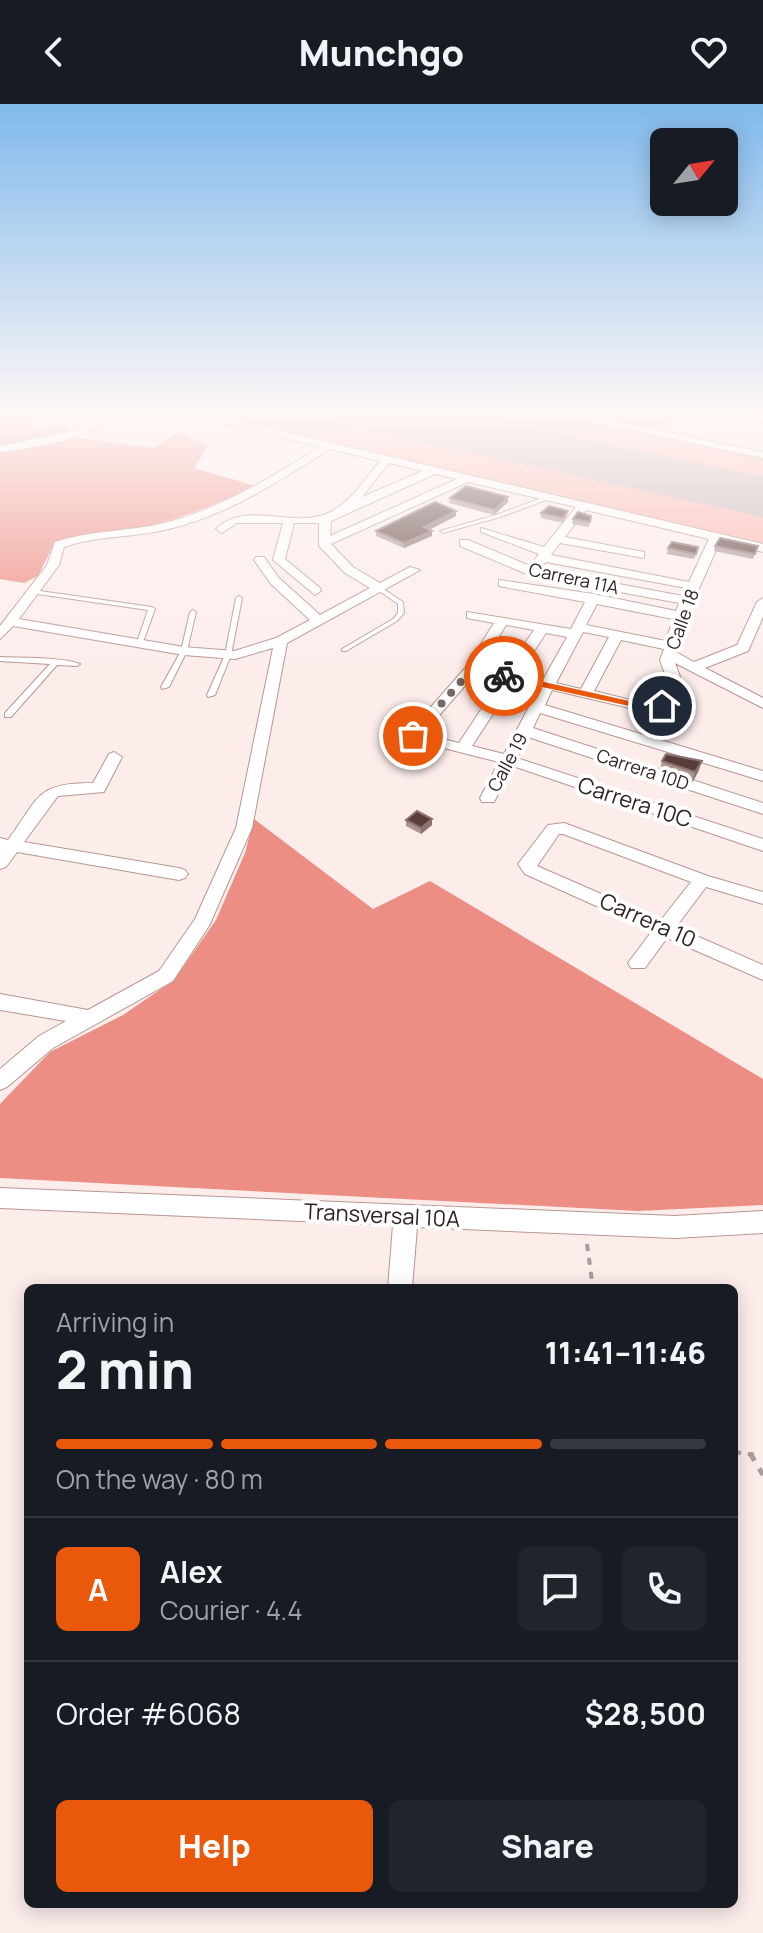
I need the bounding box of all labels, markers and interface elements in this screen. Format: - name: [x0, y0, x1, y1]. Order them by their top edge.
- text: Munchgo: [299, 28, 464, 77]
- icon: back: [32, 30, 76, 74]
- icon: heart: [687, 30, 731, 74]
- north arrow: [650, 128, 738, 216]
- map controls: [650, 128, 738, 216]
- street label: Carrera 11A: [527, 557, 622, 599]
- street label: Calle 18: [660, 585, 704, 653]
- courier: [464, 636, 544, 716]
- icon: bike: [482, 654, 526, 698]
- pin: [628, 672, 696, 740]
- icon: home: [640, 684, 684, 728]
- pin: [379, 702, 447, 770]
- icon: bag: [391, 714, 435, 758]
- street label: Calle 19: [481, 728, 533, 796]
- street label: Carrera 10D: [594, 743, 692, 795]
- street label: Carrera 10C: [574, 769, 696, 835]
- street label: Carrera 10: [595, 885, 701, 955]
- street label: Transversal 10A: [303, 1196, 461, 1234]
- text: Arriving in: [56, 1304, 174, 1340]
- text: 11:41–11:46: [545, 1332, 706, 1373]
- text: 2 min: [56, 1334, 194, 1405]
- text: On the way · 80 m: [56, 1461, 263, 1497]
- button: chat: [518, 1547, 602, 1631]
- button: phone: [622, 1547, 706, 1631]
- text: Alex: [160, 1551, 223, 1592]
- text: A: [88, 1569, 108, 1610]
- text: Courier · 4.4: [160, 1592, 302, 1628]
- text: Order #6068: [56, 1693, 241, 1734]
- text: $28,500: [585, 1693, 706, 1734]
- button: Help: [56, 1800, 373, 1892]
- button: Share: [389, 1800, 706, 1892]

